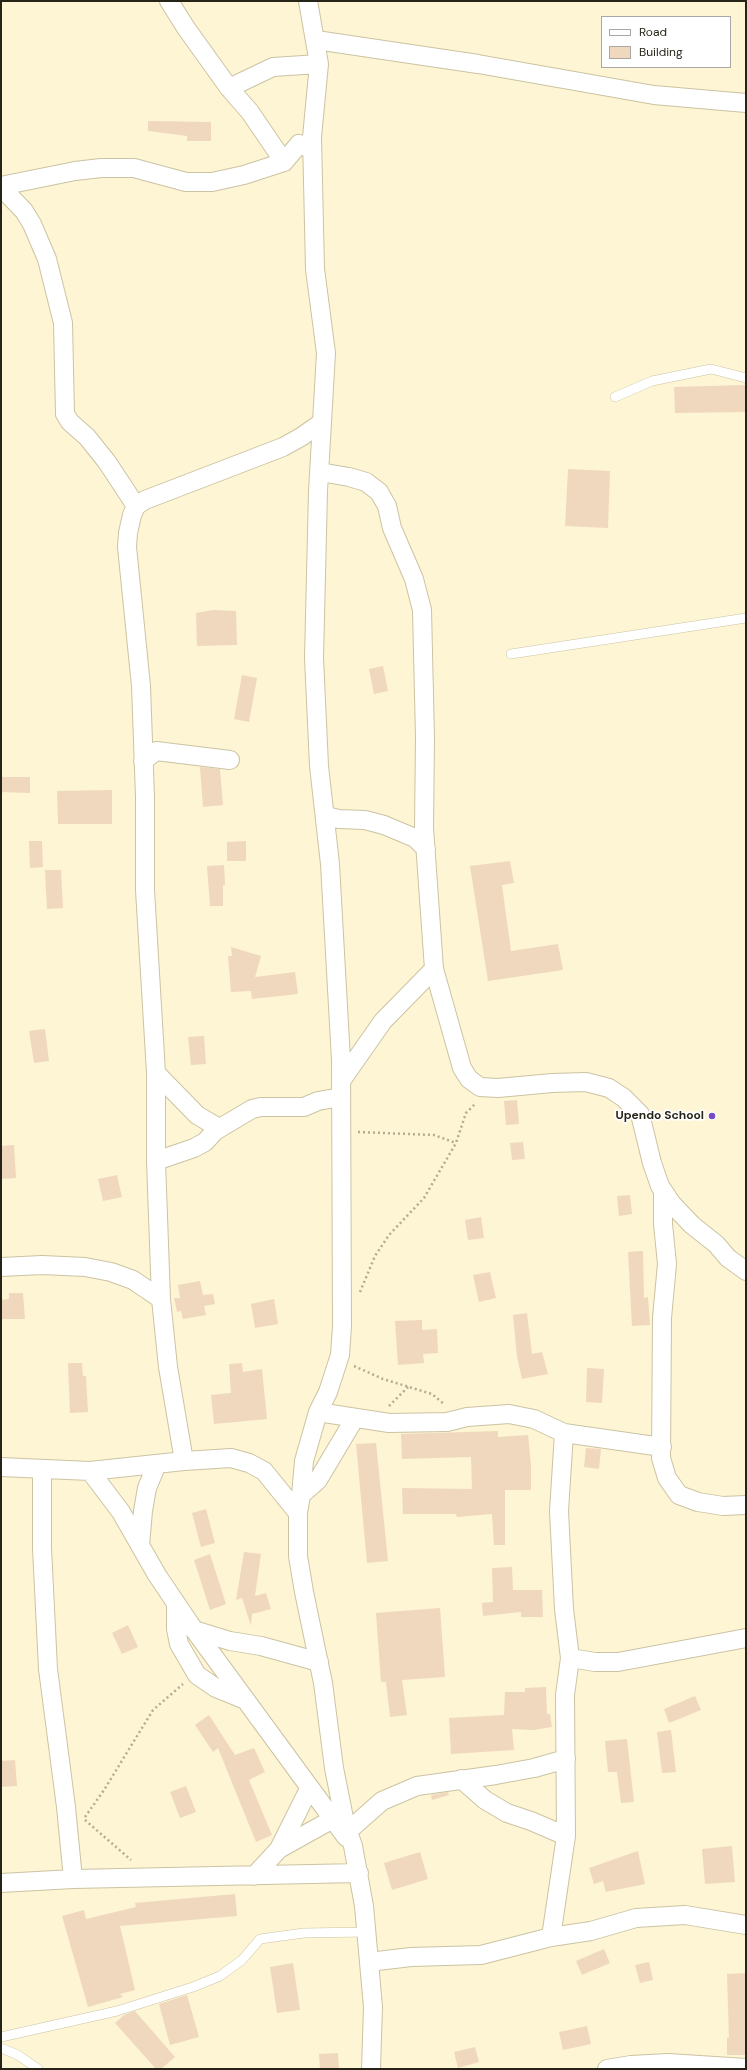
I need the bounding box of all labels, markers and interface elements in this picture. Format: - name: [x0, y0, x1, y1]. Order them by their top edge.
- legend: [601, 16, 731, 68]
- text: Road: [639, 24, 667, 40]
- text: Building: [639, 44, 683, 60]
- place label: Upendo School: [616, 1109, 704, 1123]
- marker: Upendo School: [707, 1111, 717, 1121]

